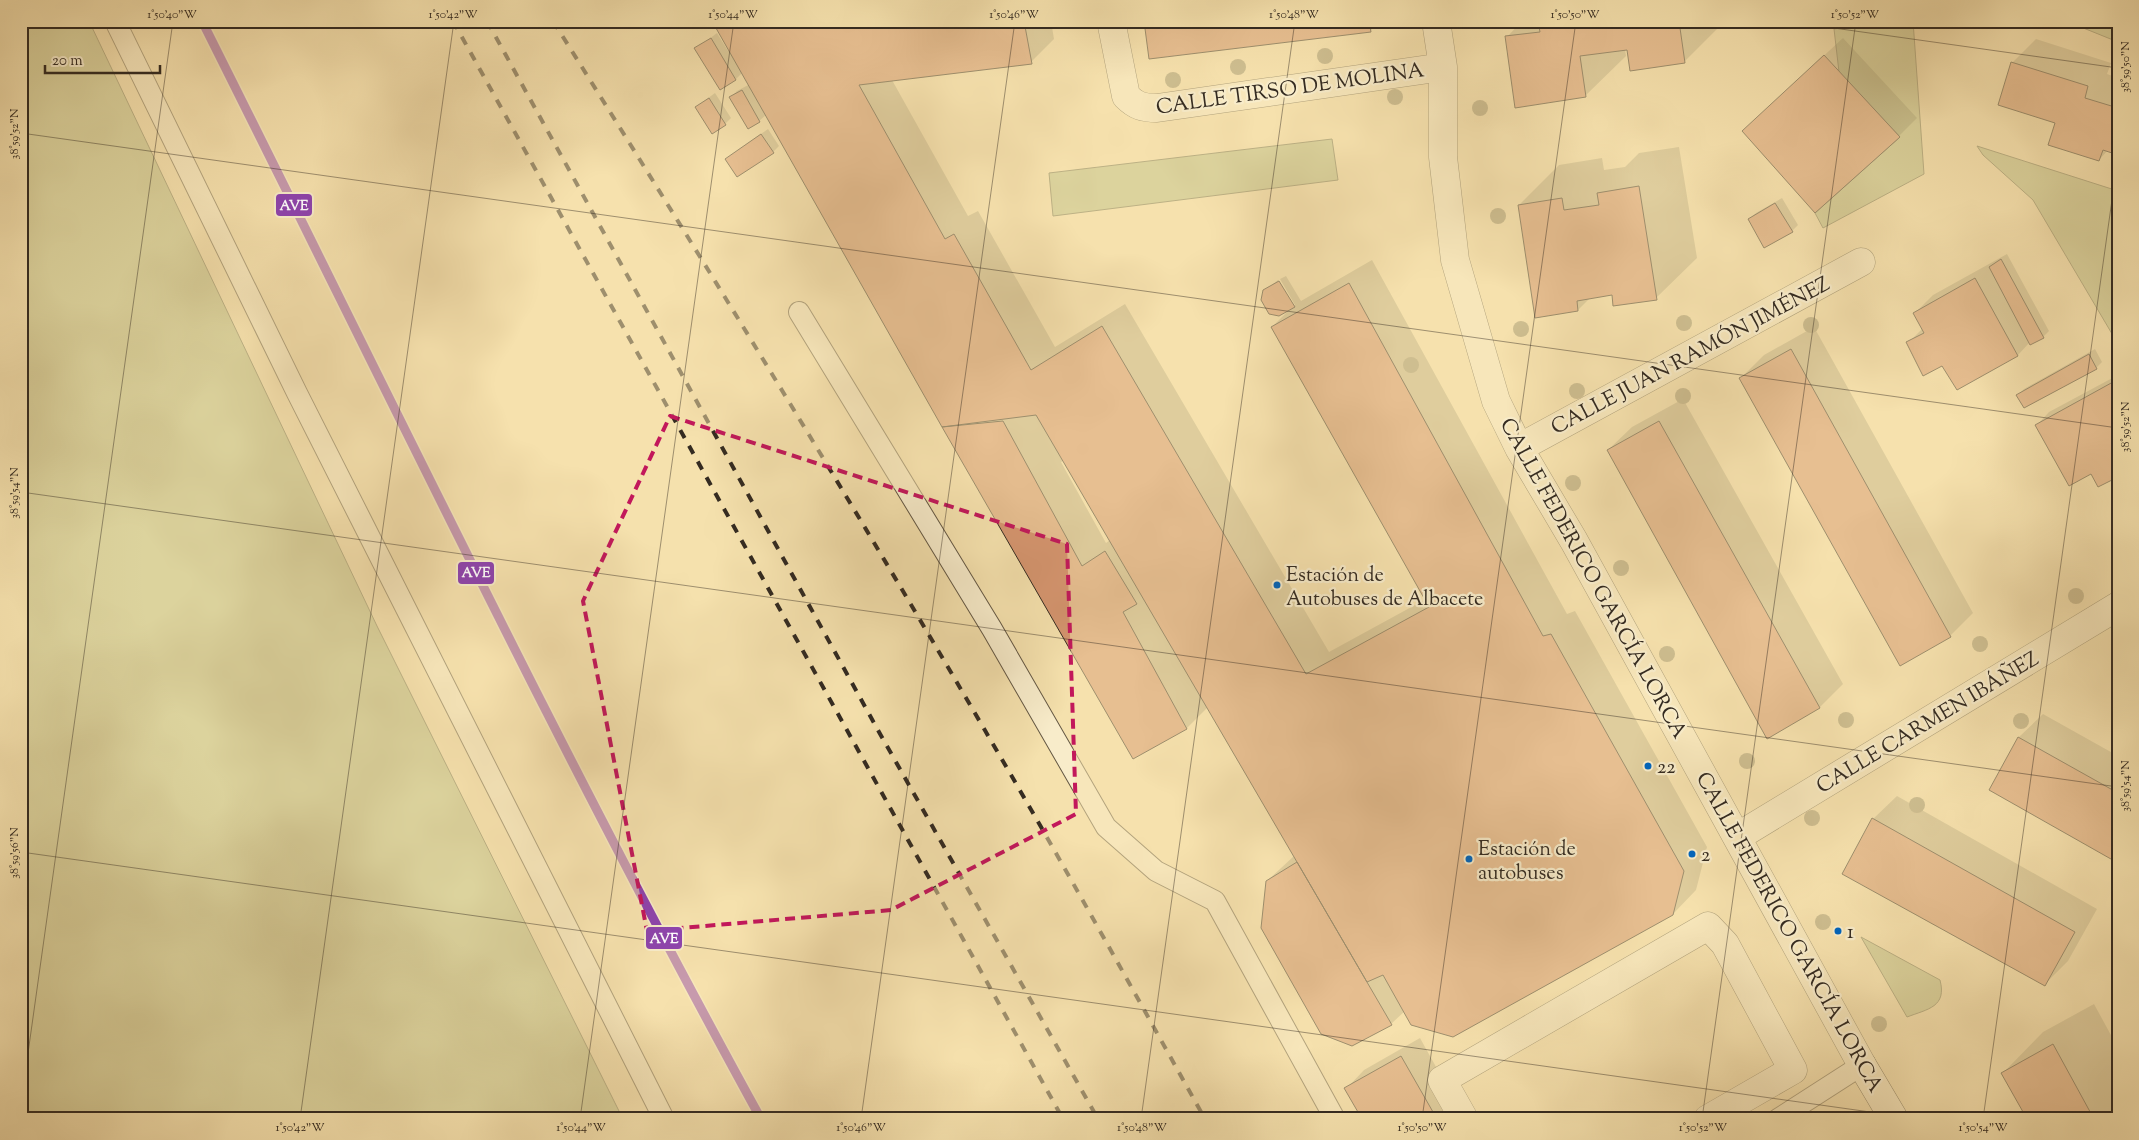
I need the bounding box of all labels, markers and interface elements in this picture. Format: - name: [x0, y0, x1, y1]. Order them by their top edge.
- text: 1°50'40"W: [147, 6, 198, 24]
- text: 1°50'42"W: [428, 6, 478, 24]
- text: 1°50'44"W: [708, 6, 759, 24]
- text: 1°50'46"W: [989, 6, 1040, 24]
- text: 1°50'48"W: [1269, 6, 1320, 24]
- text: 1°50'50"W: [1550, 6, 1600, 24]
- text: 1°50'52"W: [1831, 6, 1880, 24]
- text: 38°59'50"N: [2117, 41, 2135, 93]
- scale bar: [45, 42, 160, 74]
- text: 20 m: [52, 51, 83, 72]
- street label: CALLE TIRSO DE MOLINA: [1154, 56, 1426, 124]
- text: 38°59'52"N: [6, 108, 24, 159]
- line badge: AVE: [275, 193, 313, 217]
- text: AVE: [279, 197, 309, 217]
- street label: CALLE JUAN RAMÓN JIMÉNEZ: [1546, 270, 1836, 443]
- text: 38°59'52"N: [2117, 401, 2135, 452]
- street label: CALLE FEDERICO GARCÍA LORCA: [1491, 413, 1693, 745]
- text: 38°59'54"N: [6, 467, 24, 519]
- line badge: AVE: [457, 561, 495, 585]
- place label: Estación de Autobuses de Albacete: [1286, 562, 1483, 615]
- text: AVE: [461, 564, 491, 584]
- marker: Estación de Autobuses de Albacete: [1272, 580, 1282, 590]
- street label: CALLE CARMEN IBÁÑEZ: [1811, 645, 2045, 802]
- place label: 22: [1657, 754, 1676, 783]
- text: 38°59'54"N: [2117, 760, 2135, 812]
- marker: 22: [1643, 761, 1653, 771]
- street label: CALLE FEDERICO GARCÍA LORCA: [1687, 767, 1889, 1099]
- text: 38°59'56"N: [6, 827, 24, 879]
- place label: Estación de autobuses: [1478, 836, 1576, 889]
- place label: 2: [1701, 842, 1710, 871]
- marker: 2: [1687, 849, 1697, 859]
- marker: Estación de autobuses: [1464, 854, 1474, 864]
- place label: 1: [1847, 919, 1854, 948]
- line badge: AVE: [645, 926, 683, 950]
- marker: 1: [1833, 926, 1843, 936]
- text: AVE: [649, 930, 679, 950]
- text: 1°50'42"W: [275, 1119, 325, 1137]
- text: 1°50'44"W: [556, 1119, 607, 1137]
- text: 1°50'46"W: [836, 1119, 887, 1137]
- text: 1°50'48"W: [1117, 1119, 1168, 1137]
- text: 1°50'50"W: [1397, 1119, 1447, 1137]
- text: 1°50'52"W: [1679, 1119, 1728, 1137]
- text: 1°50'54"W: [1959, 1119, 2008, 1137]

